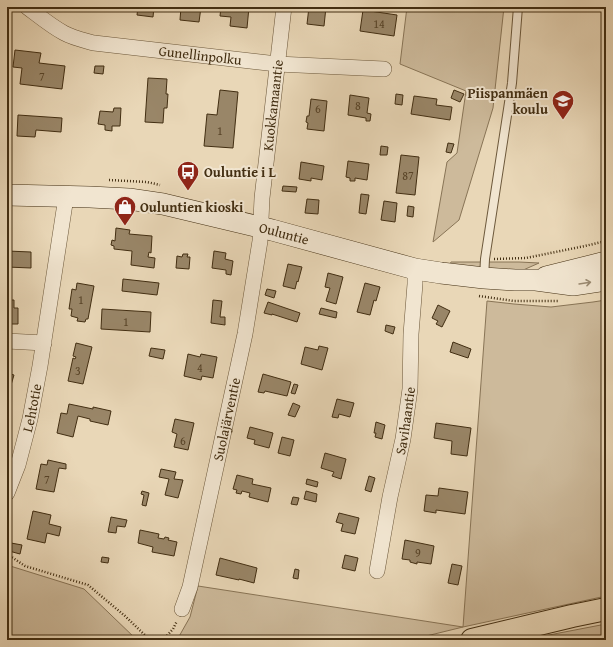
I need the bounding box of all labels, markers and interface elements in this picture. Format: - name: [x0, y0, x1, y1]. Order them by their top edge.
- house number: 14: [373, 15, 385, 32]
- street label: Gunellinpolku: [158, 41, 243, 70]
- street label: Kuokkamaantie: [257, 58, 288, 152]
- house number: 7: [39, 68, 45, 85]
- place label: Piispanmäen koulu: [467, 83, 549, 119]
- school or university icon: Piispanmäen koulu: [550, 88, 576, 121]
- house number: 8: [355, 97, 361, 114]
- house number: 6: [315, 100, 321, 117]
- house number: 1: [217, 122, 223, 139]
- bus stop icon: Ouluntie i L: [175, 159, 201, 192]
- place label: Ouluntie i L: [204, 162, 277, 182]
- house number: 87: [402, 167, 414, 184]
- shop icon: Ouluntien kioski: [112, 194, 138, 227]
- place label: Ouluntien kioski: [140, 197, 244, 217]
- street label: Ouluntie: [257, 217, 312, 250]
- one-way arrow: [578, 279, 591, 287]
- house number: 1: [78, 291, 84, 308]
- house number: 1: [123, 313, 129, 330]
- house number: 4: [197, 359, 203, 376]
- house number: 3: [75, 362, 81, 379]
- street label: Suolajärventie: [208, 375, 245, 463]
- street label: Lehtotie: [17, 382, 47, 434]
- street label: Savihaantie: [390, 385, 420, 457]
- house number: 6: [180, 432, 186, 449]
- house number: 7: [44, 471, 50, 488]
- house number: 9: [415, 544, 421, 561]

